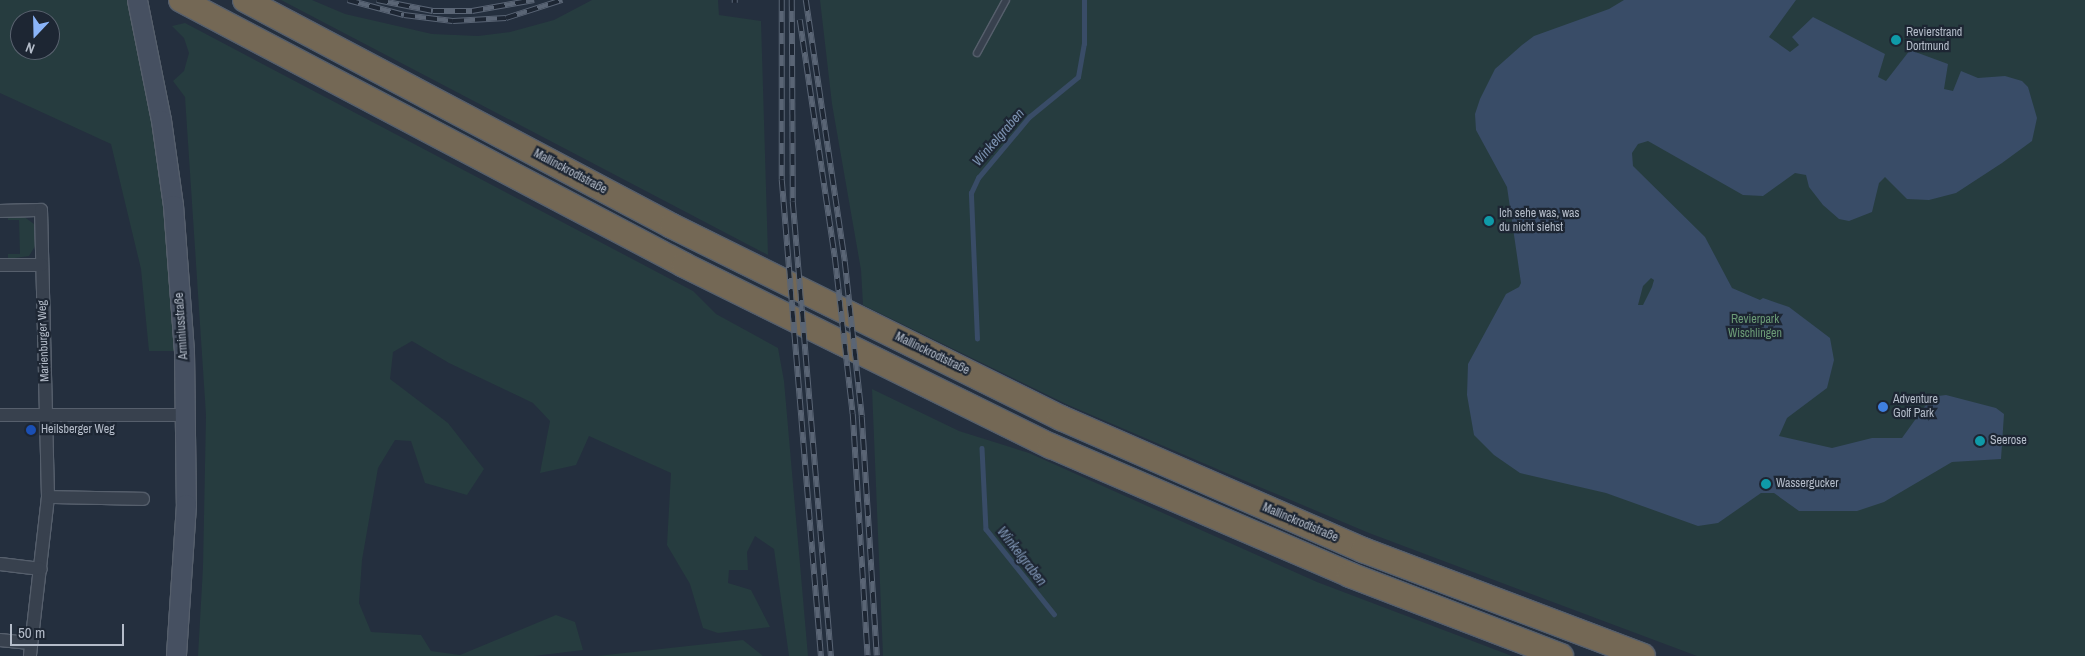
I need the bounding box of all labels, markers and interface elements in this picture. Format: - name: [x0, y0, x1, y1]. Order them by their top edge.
- north arrow: [10, 10, 60, 60]
- place label: Revierstrand Dortmund: [1906, 26, 1962, 54]
- marker: Revierstrand Dortmund: [1890, 34, 1902, 46]
- text: N: [23, 38, 37, 58]
- water label: Winkelgraben: [969, 105, 1027, 169]
- street label: Mallinckrodtstraße: [531, 147, 609, 197]
- place label: Ich sehe was, was du nicht siehst: [1499, 207, 1579, 235]
- marker: Ich sehe was, was du nicht siehst: [1483, 215, 1495, 227]
- street label: Arminiusstraße: [172, 292, 192, 360]
- street label: Marienburger Weg: [35, 300, 53, 382]
- park label: Revierpark Wischlingen: [1728, 313, 1782, 341]
- street label: Mallinckrodtstraße: [892, 330, 972, 378]
- place label: Adventure Golf Park: [1893, 393, 1938, 421]
- marker: Adventure Golf Park: [1877, 401, 1889, 413]
- place label: Heilsberger Weg: [41, 423, 115, 437]
- marker: Heilsberger Weg: [25, 424, 37, 436]
- place label: Seerose: [1990, 434, 2027, 448]
- marker: Seerose: [1974, 435, 1986, 447]
- place label: Wassergucker: [1776, 477, 1839, 491]
- marker: Wassergucker: [1760, 478, 1772, 490]
- street label: Mallinckrodtstraße: [1260, 501, 1340, 545]
- water label: Winkelgraben: [994, 523, 1050, 589]
- scale bar: [12, 614, 126, 646]
- text: 50 m: [18, 622, 45, 643]

